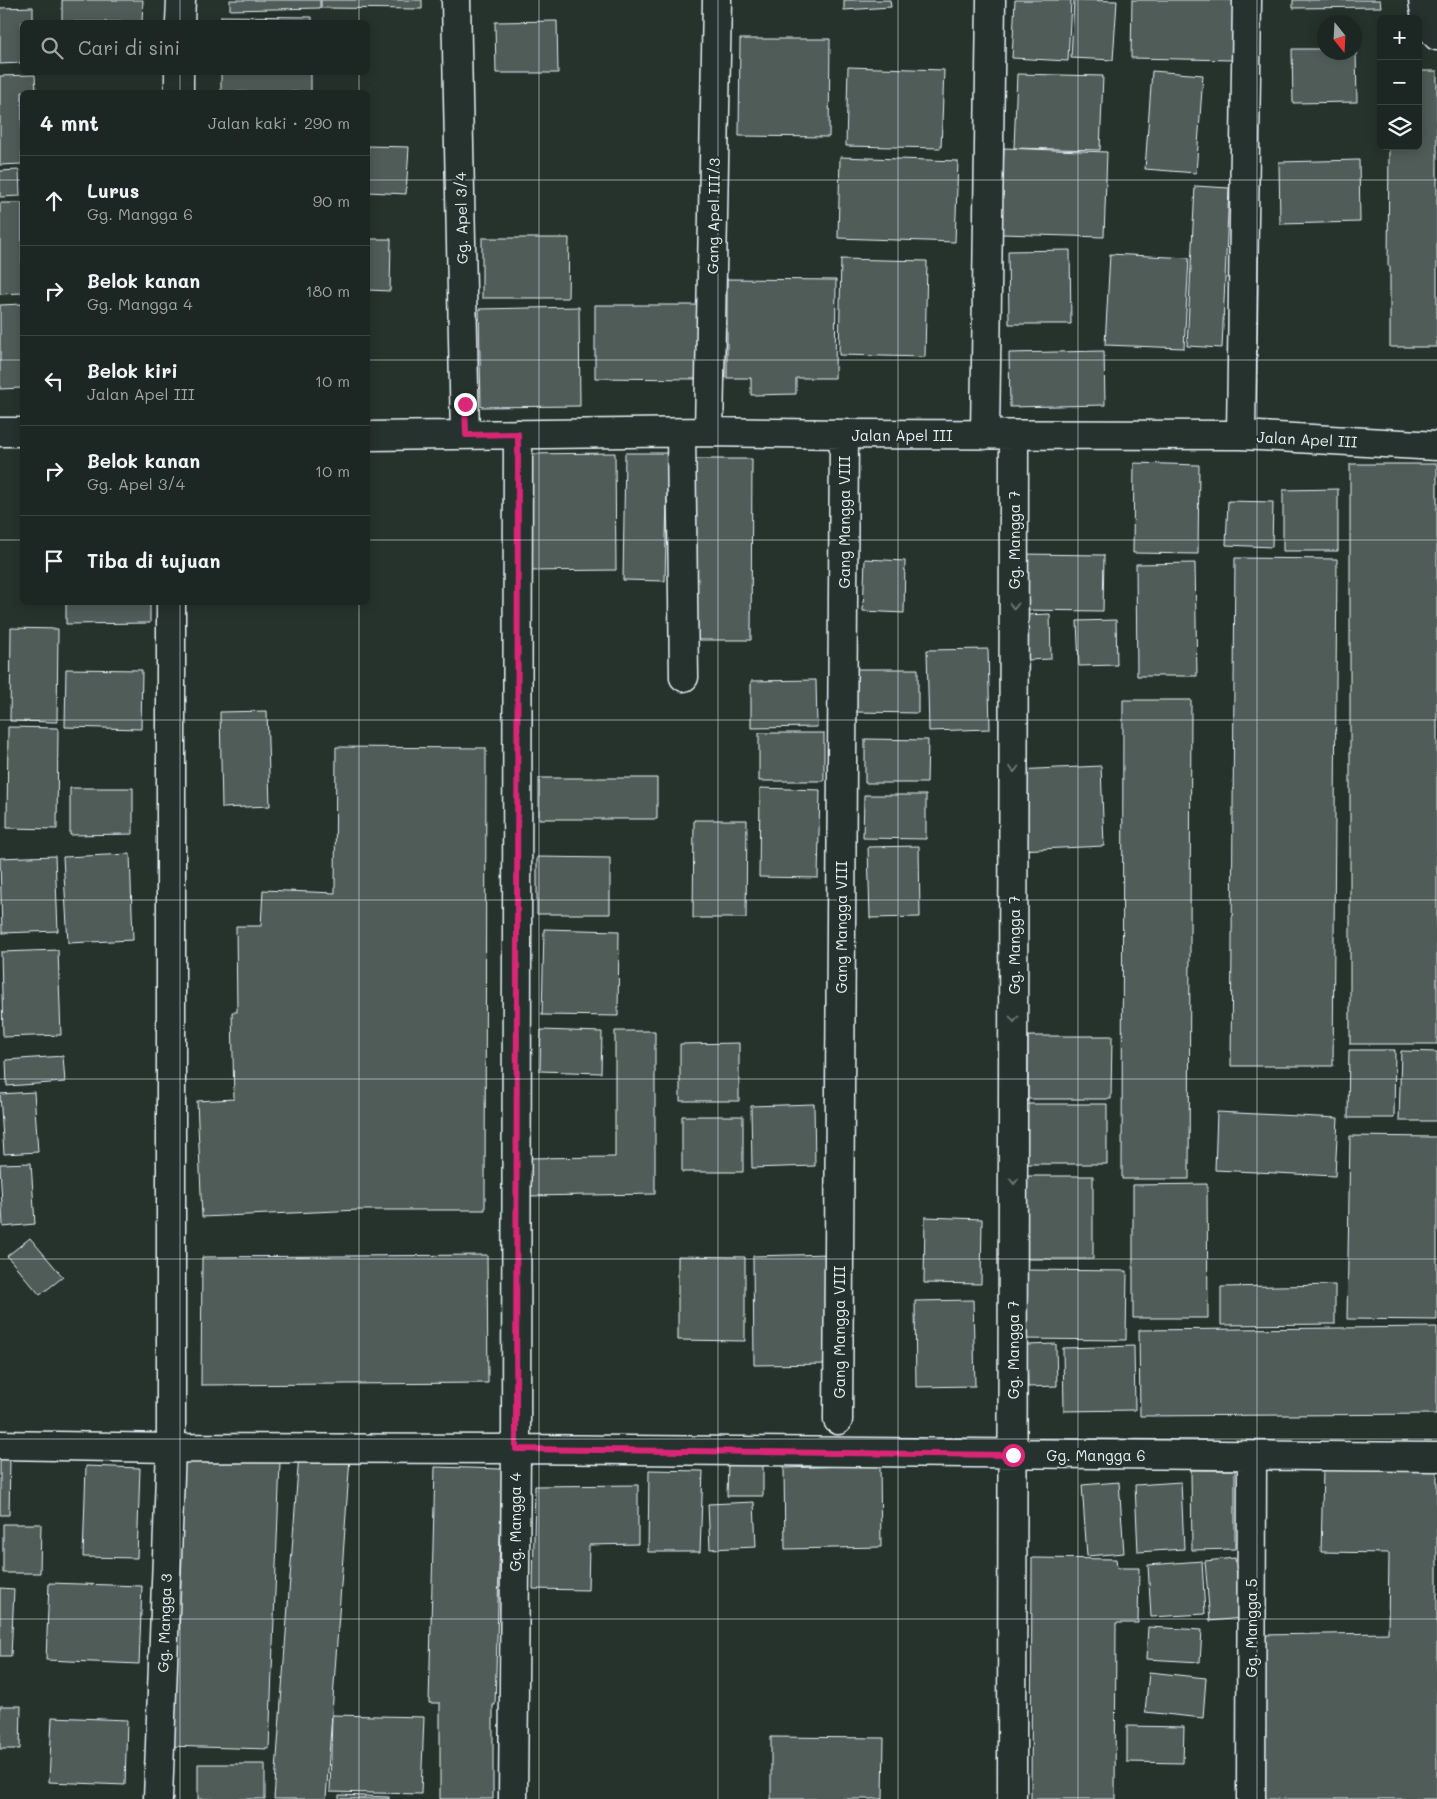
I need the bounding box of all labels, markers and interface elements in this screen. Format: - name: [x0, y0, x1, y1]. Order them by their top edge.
- north arrow: [1317, 15, 1362, 60]
- map controls: [1377, 15, 1422, 150]
- button: +: [1377, 15, 1422, 60]
- search box: [20, 20, 370, 75]
- icon: search: [38, 34, 66, 62]
- text: Cari di sini: [78, 35, 180, 60]
- button: −: [1377, 60, 1422, 105]
- button: layers: [1377, 105, 1422, 150]
- text: 4 mnt: [40, 109, 99, 136]
- text: Jalan kaki · 290 m: [208, 112, 350, 133]
- street label: Gang Apel III/3: [702, 158, 724, 274]
- street label: Gg. Apel 3/4: [450, 172, 472, 264]
- text: Lurus: [87, 178, 139, 203]
- icon: ahead: [40, 187, 68, 215]
- text: 90 m: [313, 190, 350, 211]
- text: Gg. Mangga 6: [87, 203, 193, 224]
- text: Belok kanan: [87, 268, 200, 293]
- icon: right: [40, 277, 68, 305]
- text: 180 m: [305, 280, 350, 301]
- text: Gg. Mangga 4: [87, 293, 193, 314]
- text: Belok kiri: [87, 358, 178, 383]
- icon: left: [40, 367, 68, 395]
- text: 10 m: [315, 370, 350, 391]
- text: Jalan Apel III: [87, 383, 195, 404]
- route end: [454, 393, 477, 416]
- street label: Jalan Apel III: [852, 425, 953, 445]
- street label: Jalan Apel III: [1256, 426, 1358, 452]
- text: Belok kanan: [87, 448, 200, 473]
- street label: Gang Mangga VIII: [834, 455, 854, 588]
- icon: right: [40, 457, 68, 485]
- text: 10 m: [315, 460, 350, 481]
- text: Gg. Apel 3/4: [87, 473, 185, 494]
- street label: Gg. Mangga 7: [1004, 491, 1024, 589]
- icon: arrive: [40, 547, 68, 575]
- text: Tiba di tujuan: [87, 548, 220, 573]
- one-way arrow: [1009, 603, 1019, 611]
- one-way arrow: [1009, 766, 1019, 773]
- street label: Gang Mangga VIII: [831, 860, 851, 993]
- street label: Gg. Mangga 7: [1004, 896, 1024, 994]
- one-way arrow: [1009, 1016, 1019, 1023]
- one-way arrow: [1009, 1178, 1019, 1186]
- street label: Gang Mangga VIII: [829, 1265, 849, 1398]
- street label: Gg. Mangga 7: [1003, 1301, 1023, 1399]
- route start: [1002, 1444, 1025, 1467]
- street label: Gg. Mangga 6: [1046, 1445, 1146, 1465]
- street label: Gg. Mangga 4: [505, 1472, 525, 1572]
- street label: Gg. Mangga 3: [152, 1573, 176, 1673]
- street label: Gg. Mangga 5: [1241, 1579, 1261, 1677]

